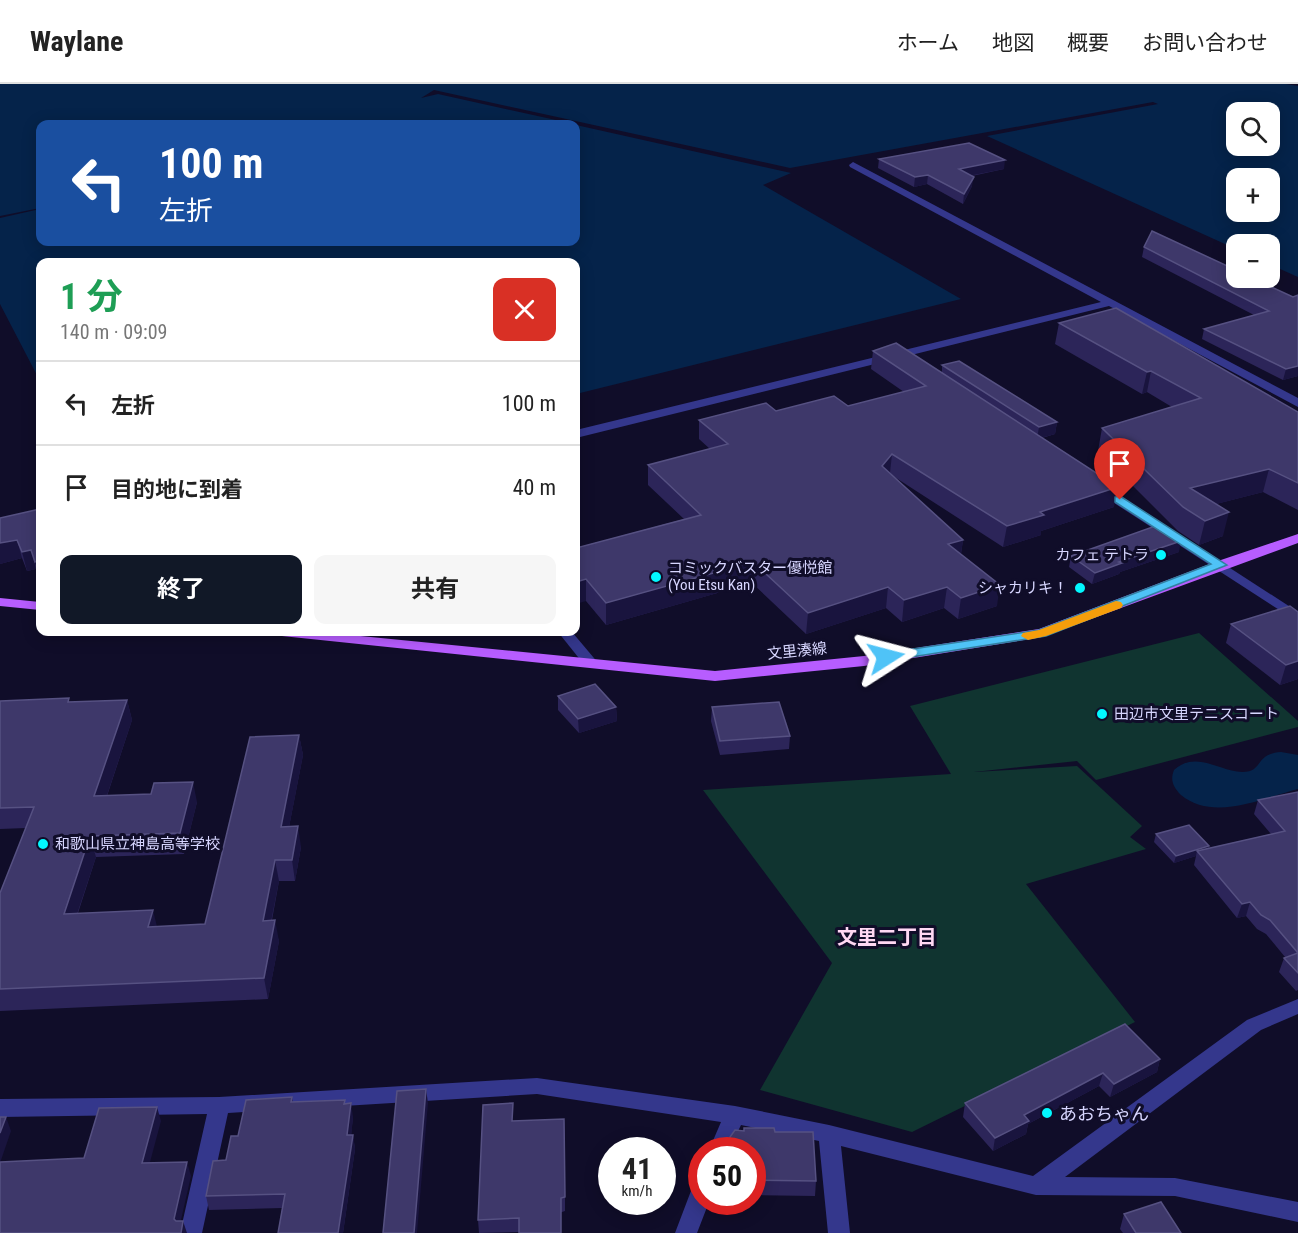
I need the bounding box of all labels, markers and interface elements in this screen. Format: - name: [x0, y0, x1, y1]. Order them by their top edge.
- text: Waylane: [30, 25, 123, 58]
- text: ホーム: [897, 31, 959, 55]
- text: 地図: [992, 31, 1034, 55]
- text: 概要: [1067, 31, 1109, 55]
- text: お問い合わせ: [1142, 31, 1268, 55]
- map controls: [1226, 102, 1280, 288]
- button: search: [1226, 102, 1280, 156]
- text: 100 m: [159, 139, 264, 188]
- icon: left: [60, 144, 138, 222]
- button: +: [1226, 168, 1280, 222]
- text: 左折: [159, 195, 213, 227]
- button: −: [1226, 234, 1280, 288]
- text: 1 分: [60, 276, 123, 318]
- button: close: [493, 278, 556, 341]
- text: 140 m · 09:09: [60, 320, 167, 344]
- icon: left: [60, 387, 93, 420]
- text: 100 m: [502, 391, 556, 416]
- text: 左折: [111, 393, 155, 418]
- pin: [1094, 438, 1145, 500]
- icon: arrive: [1103, 447, 1136, 480]
- icon: arrive: [60, 471, 93, 504]
- text: 40 m: [513, 475, 556, 500]
- text: 目的地に到着: [111, 477, 243, 502]
- place label: カフェ テトラ: [1056, 546, 1149, 564]
- marker: カフェ テトラ: [1154, 548, 1168, 562]
- button: 終了: [60, 555, 302, 624]
- button: 共有: [314, 555, 556, 624]
- place label: コミックバスター優悦館 (You Etsu Kan): [668, 559, 832, 594]
- marker: コミックバスター優悦館 (You Etsu Kan): [649, 570, 663, 584]
- place label: シャカリキ！: [978, 579, 1068, 597]
- marker: シャカリキ！: [1073, 581, 1087, 595]
- position arrow: [854, 625, 918, 689]
- street label: 文里湊線: [766, 639, 828, 663]
- place label: 田辺市文里テニスコート: [1114, 705, 1279, 723]
- marker: 田辺市文里テニスコート: [1095, 707, 1109, 721]
- place label: 和歌山県立神島高等学校: [55, 835, 220, 853]
- marker: 和歌山県立神島高等学校: [36, 837, 50, 851]
- district label: 文里二丁目: [837, 925, 937, 949]
- place label: あおちゃん: [1059, 1103, 1149, 1124]
- marker: あおちゃん: [1040, 1106, 1054, 1120]
- speed limit sign: 50: [688, 1137, 766, 1215]
- text: 41: [622, 1151, 652, 1186]
- text: km/h: [622, 1182, 652, 1200]

